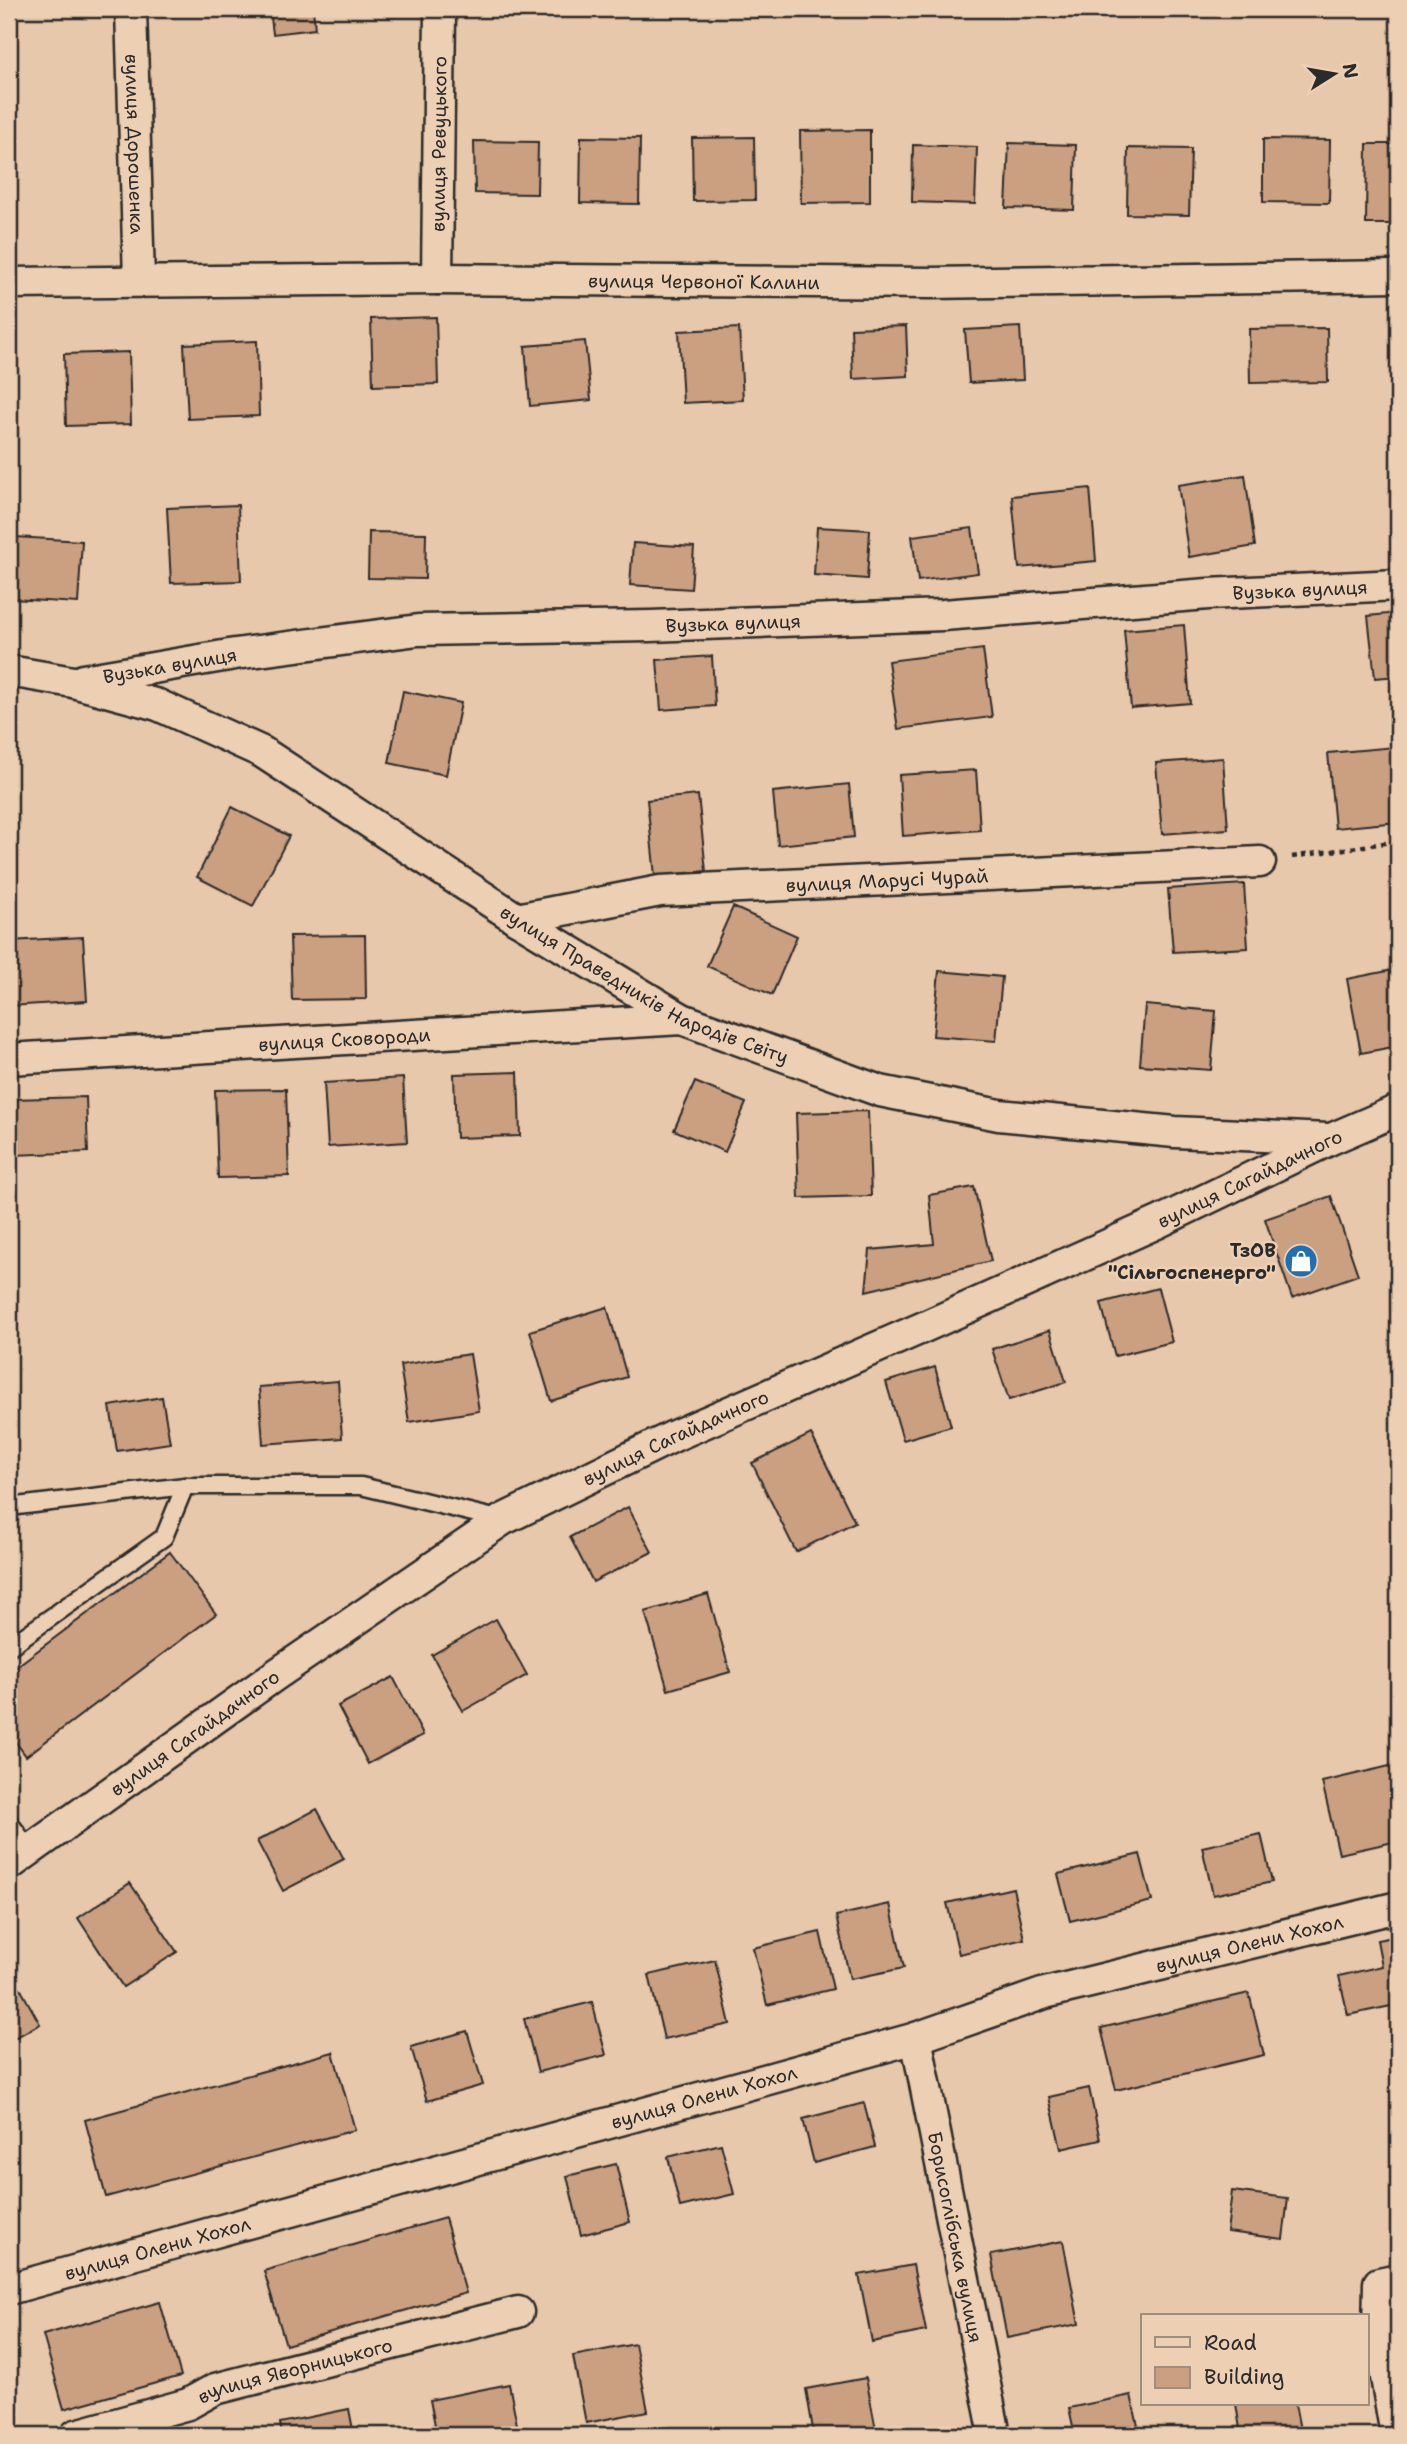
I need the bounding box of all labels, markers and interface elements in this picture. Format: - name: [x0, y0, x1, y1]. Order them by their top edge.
- north arrow: [1298, 38, 1368, 108]
- street label: вулиця Дорошенка: [119, 53, 150, 235]
- street label: вулиця Ревуцького: [426, 56, 452, 232]
- text: N: [1336, 61, 1364, 81]
- street label: вулиця Червоної Калини: [588, 268, 820, 295]
- street label: Вузька вулиця: [1232, 574, 1368, 606]
- street label: Вузька вулиця: [665, 608, 801, 638]
- street label: Вузька вулиця: [101, 642, 239, 689]
- street label: вулиця Марусі Чурай: [785, 863, 989, 898]
- street label: вулиця Праведників Народів Світу: [495, 899, 792, 1070]
- street label: вулиця Сковороди: [258, 1022, 431, 1057]
- street label: вулиця Сагайдачного: [1153, 1124, 1346, 1234]
- place label: ТзОВ "Сільгоспенерго": [1108, 1238, 1276, 1285]
- shop icon: ТзОВ "Сільгоспенерго": [1282, 1242, 1320, 1280]
- street label: вулиця Сагайдачного: [579, 1384, 773, 1492]
- street label: вулиця Сагайдачного: [105, 1664, 285, 1802]
- street label: вулиця Олени Хохол: [1153, 1909, 1346, 1979]
- street label: вулиця Олени Хохол: [608, 2059, 800, 2135]
- street label: Борисоглібська вулиця: [922, 2129, 988, 2345]
- street label: вулиця Олени Хохол: [62, 2211, 254, 2286]
- legend: [1141, 2314, 1368, 2406]
- text: Road: [1204, 2329, 1257, 2357]
- street label: вулиця Яворницького: [193, 2332, 395, 2410]
- text: Building: [1204, 2363, 1284, 2391]

